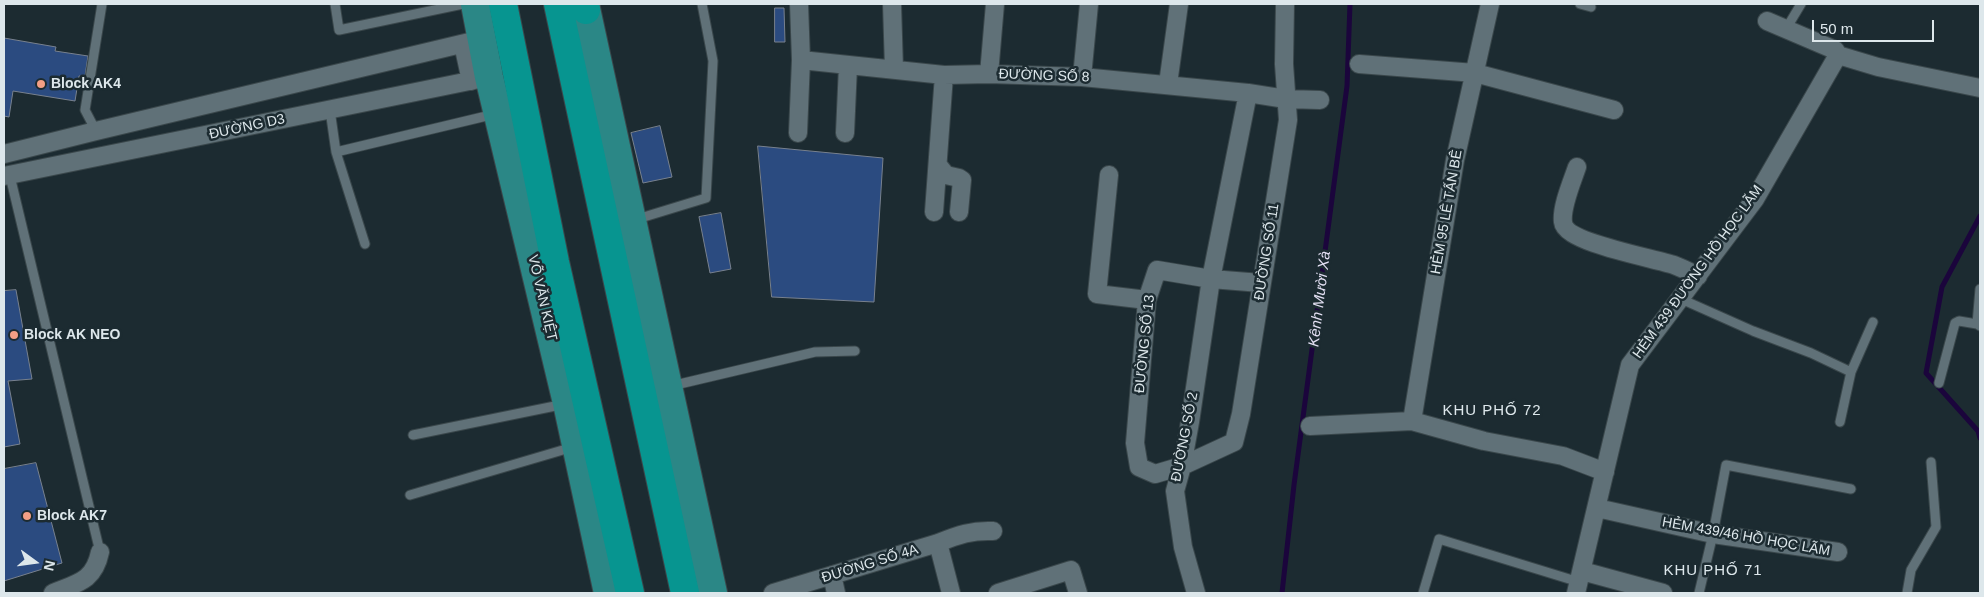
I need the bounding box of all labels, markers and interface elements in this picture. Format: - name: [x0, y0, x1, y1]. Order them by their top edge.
- scale bar: [1814, 10, 1936, 42]
- text: 50 m: [1820, 20, 1853, 37]
- street label: ĐƯỜNG SỐ 8: [998, 66, 1090, 86]
- place label: Block AK4: [51, 76, 121, 92]
- marker: Block AK4: [35, 78, 47, 90]
- street label: ĐƯỜNG D3: [208, 111, 286, 143]
- street label: HẺM 95 LÊ TẤN BÊ: [1428, 148, 1466, 276]
- street label: HẺM 439 ĐƯỜNG HỒ HỌC LÃM: [1630, 182, 1766, 362]
- street label: ĐƯỜNG SỐ 11: [1251, 202, 1283, 302]
- water label: Kênh Mười Xà: [1305, 250, 1335, 348]
- street label: VÕ VĂN KIỆT: [524, 253, 560, 343]
- street label: ĐƯỜNG SỐ 13: [1131, 294, 1159, 394]
- place label: Block AK NEO: [24, 327, 120, 343]
- marker: Block AK NEO: [8, 329, 20, 341]
- street label: ĐƯỜNG SỐ 2: [1168, 391, 1202, 483]
- district label: KHU PHỐ 72: [1441, 402, 1543, 420]
- place label: Block AK7: [37, 508, 107, 524]
- marker: Block AK7: [21, 510, 33, 522]
- street label: HẺM 439/46 HỒ HỌC LÃM: [1661, 514, 1831, 560]
- north arrow: [10, 537, 60, 587]
- street label: ĐƯỜNG SỐ 4A: [820, 541, 920, 587]
- text: N: [41, 559, 59, 572]
- district label: KHU PHỐ 71: [1662, 562, 1764, 580]

